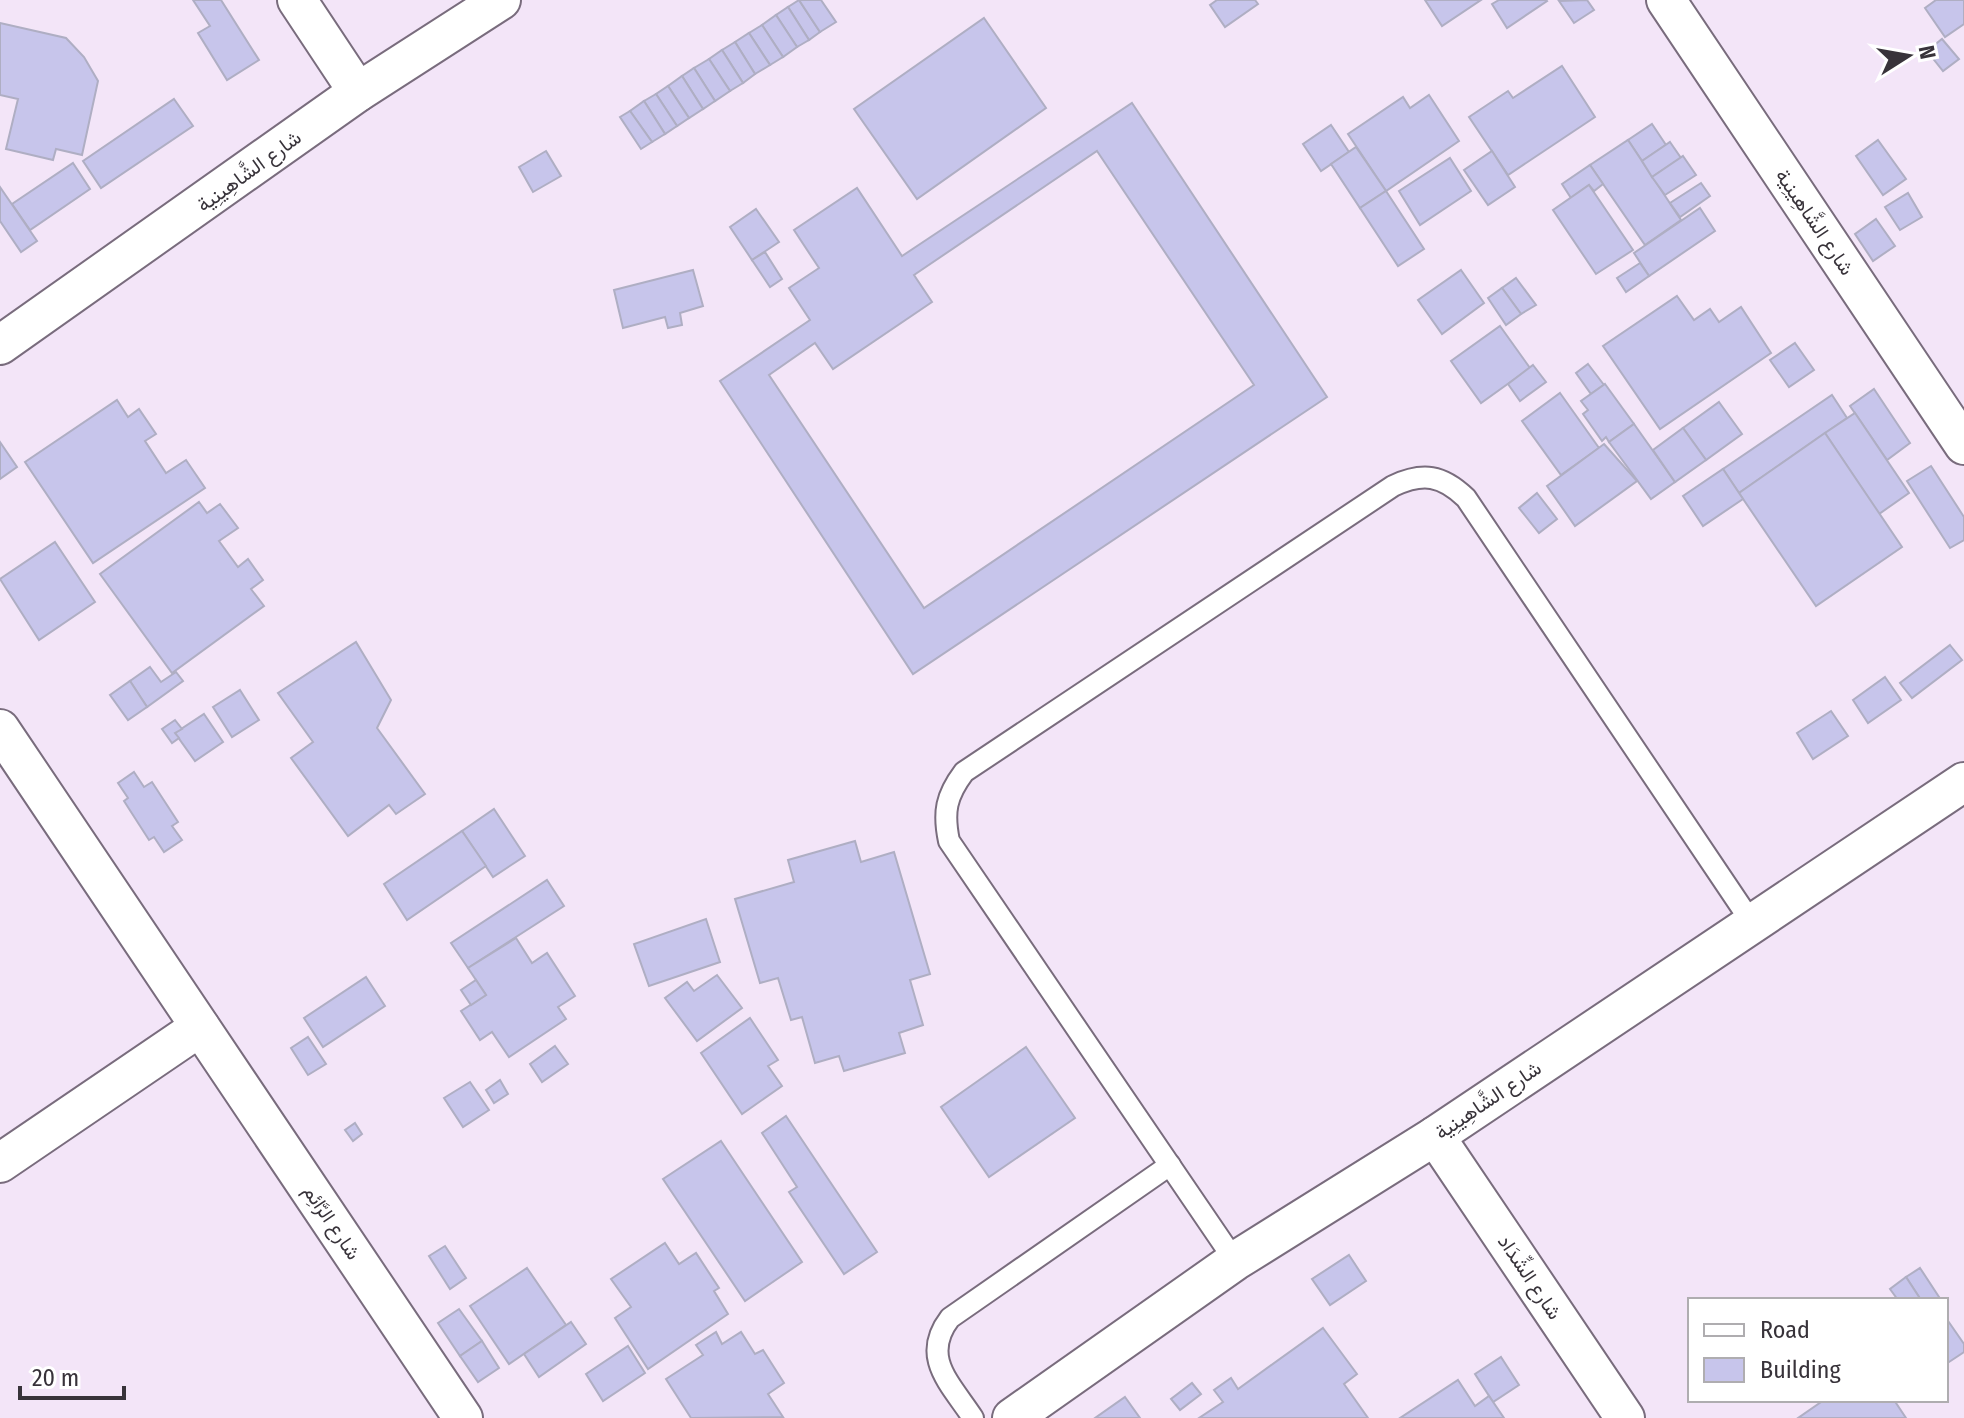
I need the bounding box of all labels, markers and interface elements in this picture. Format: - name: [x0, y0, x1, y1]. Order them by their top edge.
- north arrow: [1868, 16, 1948, 96]
- text: N: [1913, 43, 1942, 61]
- street label: شارع الشَّاهِينِية: [191, 124, 307, 218]
- street label: شارع الشَّاهِينِية: [1769, 163, 1861, 281]
- street label: شارع الشَّاهِينِية: [1429, 1054, 1547, 1146]
- street label: شارع الرَّائِم: [297, 1180, 366, 1265]
- street label: شارع الشِّدَاد: [1491, 1229, 1568, 1325]
- legend: [1688, 1298, 1948, 1402]
- text: Road: [1760, 1316, 1810, 1344]
- scale bar: [20, 1350, 124, 1400]
- text: Building: [1760, 1356, 1842, 1384]
- text: 20 m: [32, 1364, 79, 1392]

